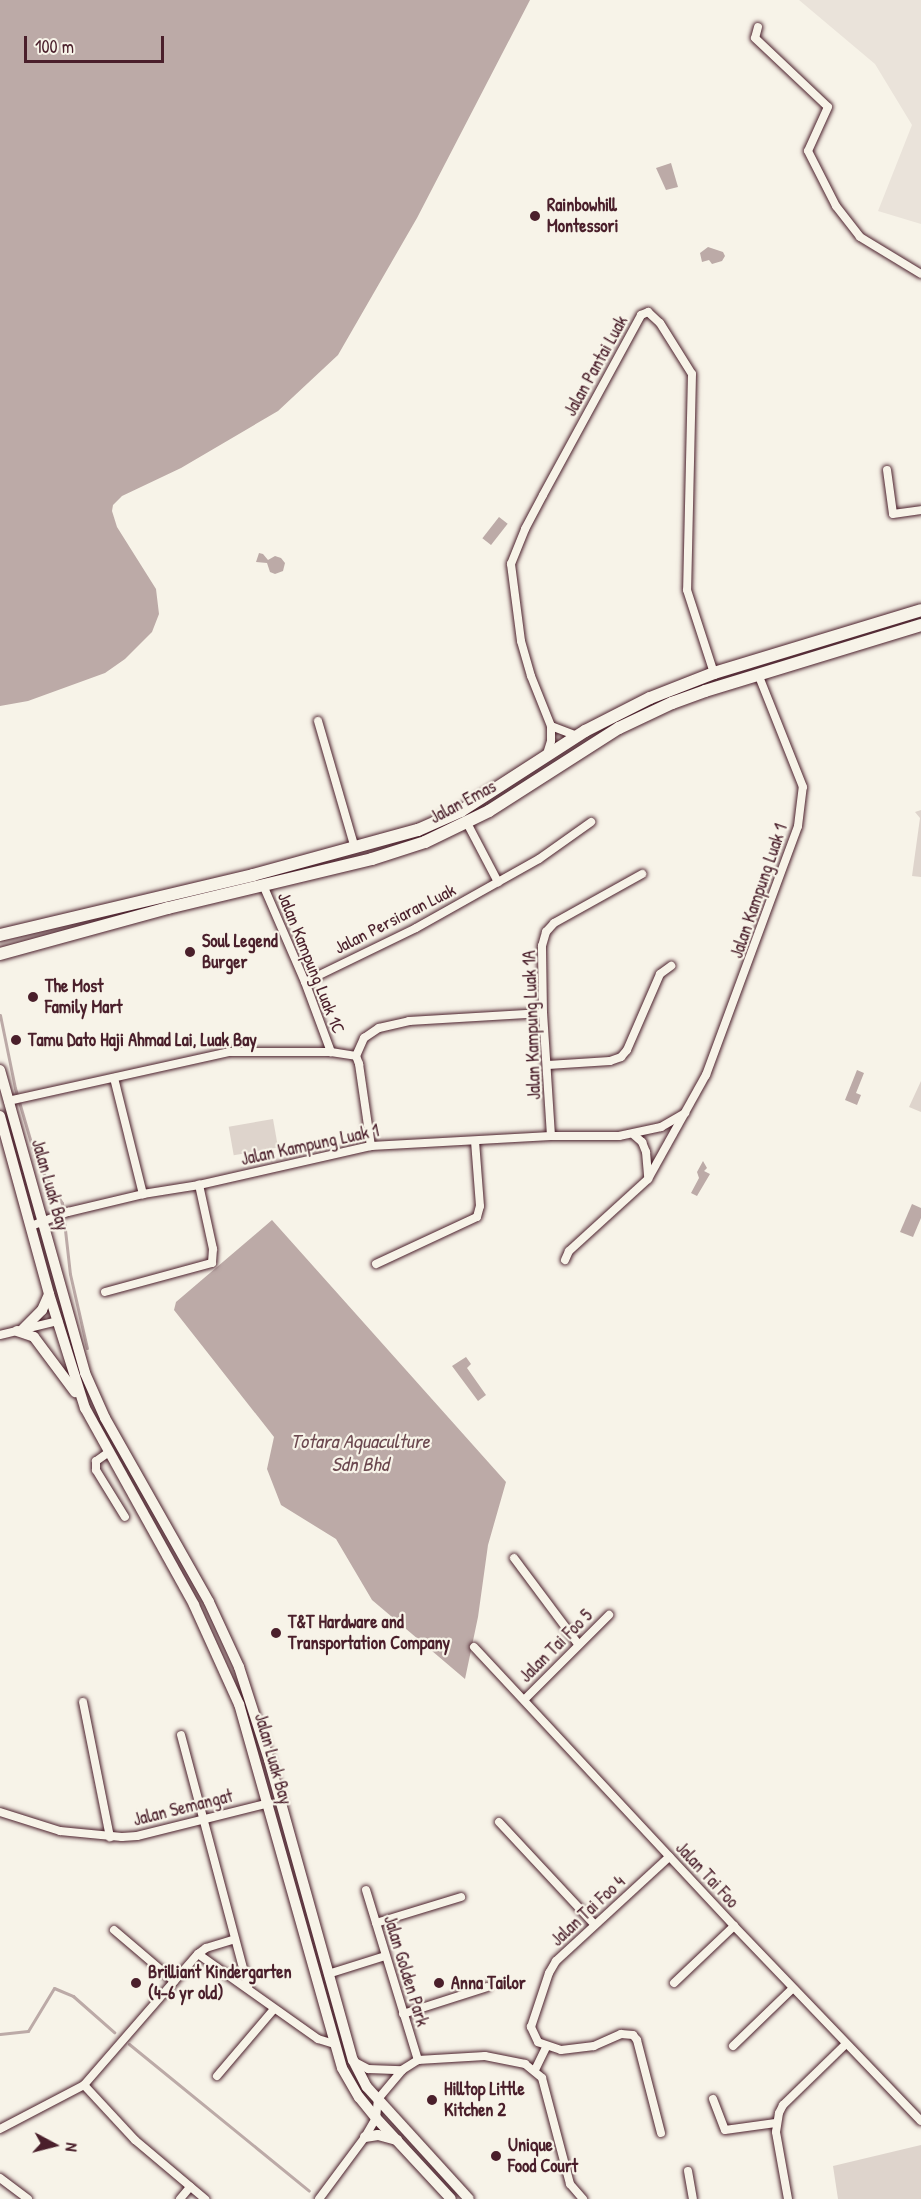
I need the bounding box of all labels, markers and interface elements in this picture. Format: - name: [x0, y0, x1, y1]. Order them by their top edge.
- scale bar: [27, 24, 166, 62]
- text: 100 m: [35, 34, 74, 59]
- place label: Rainbowhill Montessori: [547, 195, 619, 238]
- marker: Rainbowhill Montessori: [528, 209, 542, 223]
- street label: Jalan Pantai Luak: [560, 312, 632, 420]
- street label: Jalan Emas: [426, 776, 500, 828]
- street label: Jalan Kampung Luak 1: [726, 821, 792, 961]
- street label: Jalan Persiaran Luak: [331, 879, 459, 959]
- street label: Jalan Kampung Luak 1C: [273, 889, 349, 1037]
- place label: Soul Legend Burger: [202, 931, 278, 974]
- marker: Soul Legend Burger: [183, 945, 197, 959]
- street label: Jalan Kampung Luak 1A: [519, 950, 545, 1100]
- place label: The Most Family Mart: [45, 976, 123, 1018]
- marker: The Most Family Mart: [26, 990, 40, 1004]
- place label: Tamu Dato Haji Ahmad Lai, Luak Bay: [28, 1029, 257, 1051]
- marker: Tamu Dato Haji Ahmad Lai, Luak Bay: [9, 1033, 23, 1047]
- street label: Jalan Kampung Luak 1: [239, 1120, 381, 1170]
- street label: Jalan Luak Bay: [27, 1137, 73, 1233]
- water label: Totara Aquaculture Sdn Bhd: [291, 1428, 429, 1475]
- street label: Jalan Tai Foo 5: [515, 1605, 597, 1687]
- place label: T&T Hardware and Transportation Company: [288, 1612, 450, 1654]
- marker: T&T Hardware and Transportation Company: [269, 1626, 283, 1640]
- street label: Jalan Luak Bay: [250, 1711, 296, 1807]
- street label: Jalan Semangat: [131, 1785, 235, 1831]
- street label: Jalan Tai Foo: [671, 1837, 743, 1913]
- street label: Jalan Tai Foo 4: [546, 1871, 630, 1951]
- street label: Jalan Golden Park: [379, 1913, 433, 2029]
- place label: Brilliant Kindergarten (4-6 yr old): [148, 1962, 292, 2004]
- place label: Anna Tailor: [451, 1972, 526, 1994]
- marker: Brilliant Kindergarten (4-6 yr old): [129, 1976, 143, 1990]
- marker: Anna Tailor: [432, 1976, 446, 1990]
- place label: Hilltop Little Kitchen 2: [444, 2079, 525, 2122]
- marker: Hilltop Little Kitchen 2: [425, 2093, 439, 2107]
- north arrow: [24, 2115, 84, 2175]
- place label: Unique Food Court: [508, 2135, 578, 2178]
- text: N: [60, 2142, 83, 2153]
- marker: Unique Food Court: [489, 2149, 503, 2163]

